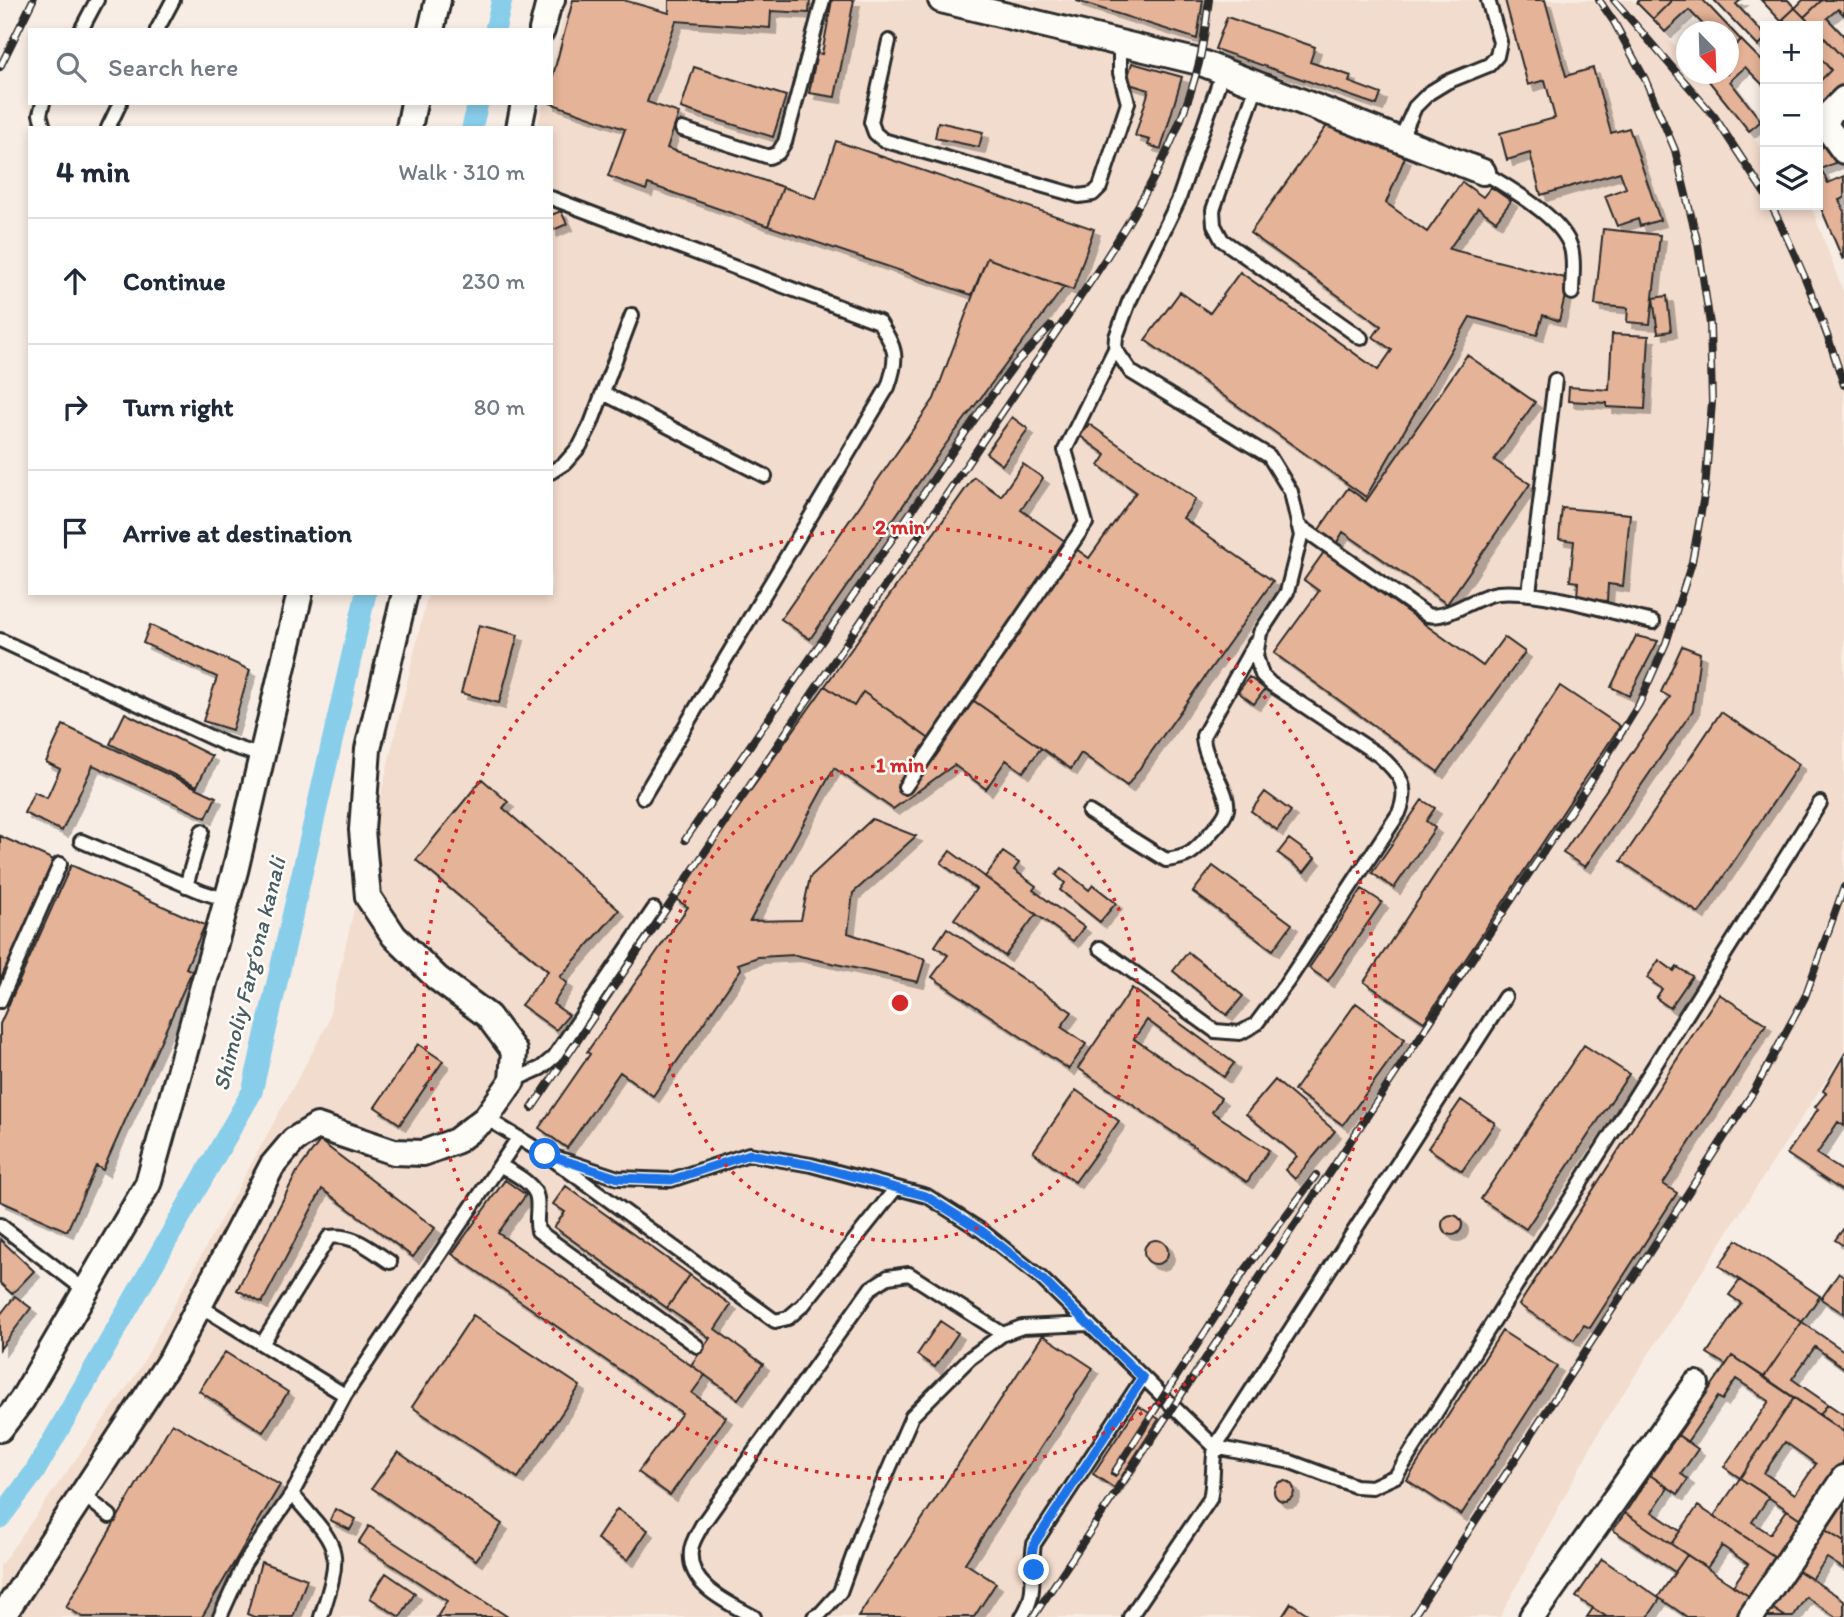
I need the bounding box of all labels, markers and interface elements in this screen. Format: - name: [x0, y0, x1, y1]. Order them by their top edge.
- north arrow: [1676, 21, 1739, 84]
- map controls: [1760, 21, 1823, 210]
- button: +: [1760, 21, 1823, 84]
- search box: [28, 28, 553, 105]
- icon: search: [52, 48, 90, 86]
- text: Search here: [108, 51, 238, 83]
- button: −: [1760, 84, 1823, 147]
- button: layers: [1760, 147, 1823, 210]
- text: 4 min: [56, 153, 130, 190]
- text: Walk · 310 m: [398, 158, 525, 186]
- icon: ahead: [56, 262, 94, 300]
- text: Continue: [123, 265, 226, 297]
- text: 230 m: [462, 267, 525, 295]
- icon: right: [56, 388, 94, 426]
- text: Turn right: [123, 391, 234, 423]
- text: 80 m: [474, 393, 525, 421]
- icon: arrive: [56, 514, 94, 552]
- text: 2 min: [875, 514, 926, 539]
- text: Arrive at destination: [123, 517, 352, 549]
- text: 1 min: [876, 752, 925, 777]
- water label: Shimoliy Fargʻona kanali: [206, 852, 292, 1094]
- centre of rings: [888, 991, 912, 1015]
- route start: [529, 1138, 560, 1169]
- route end: [1018, 1554, 1049, 1585]

